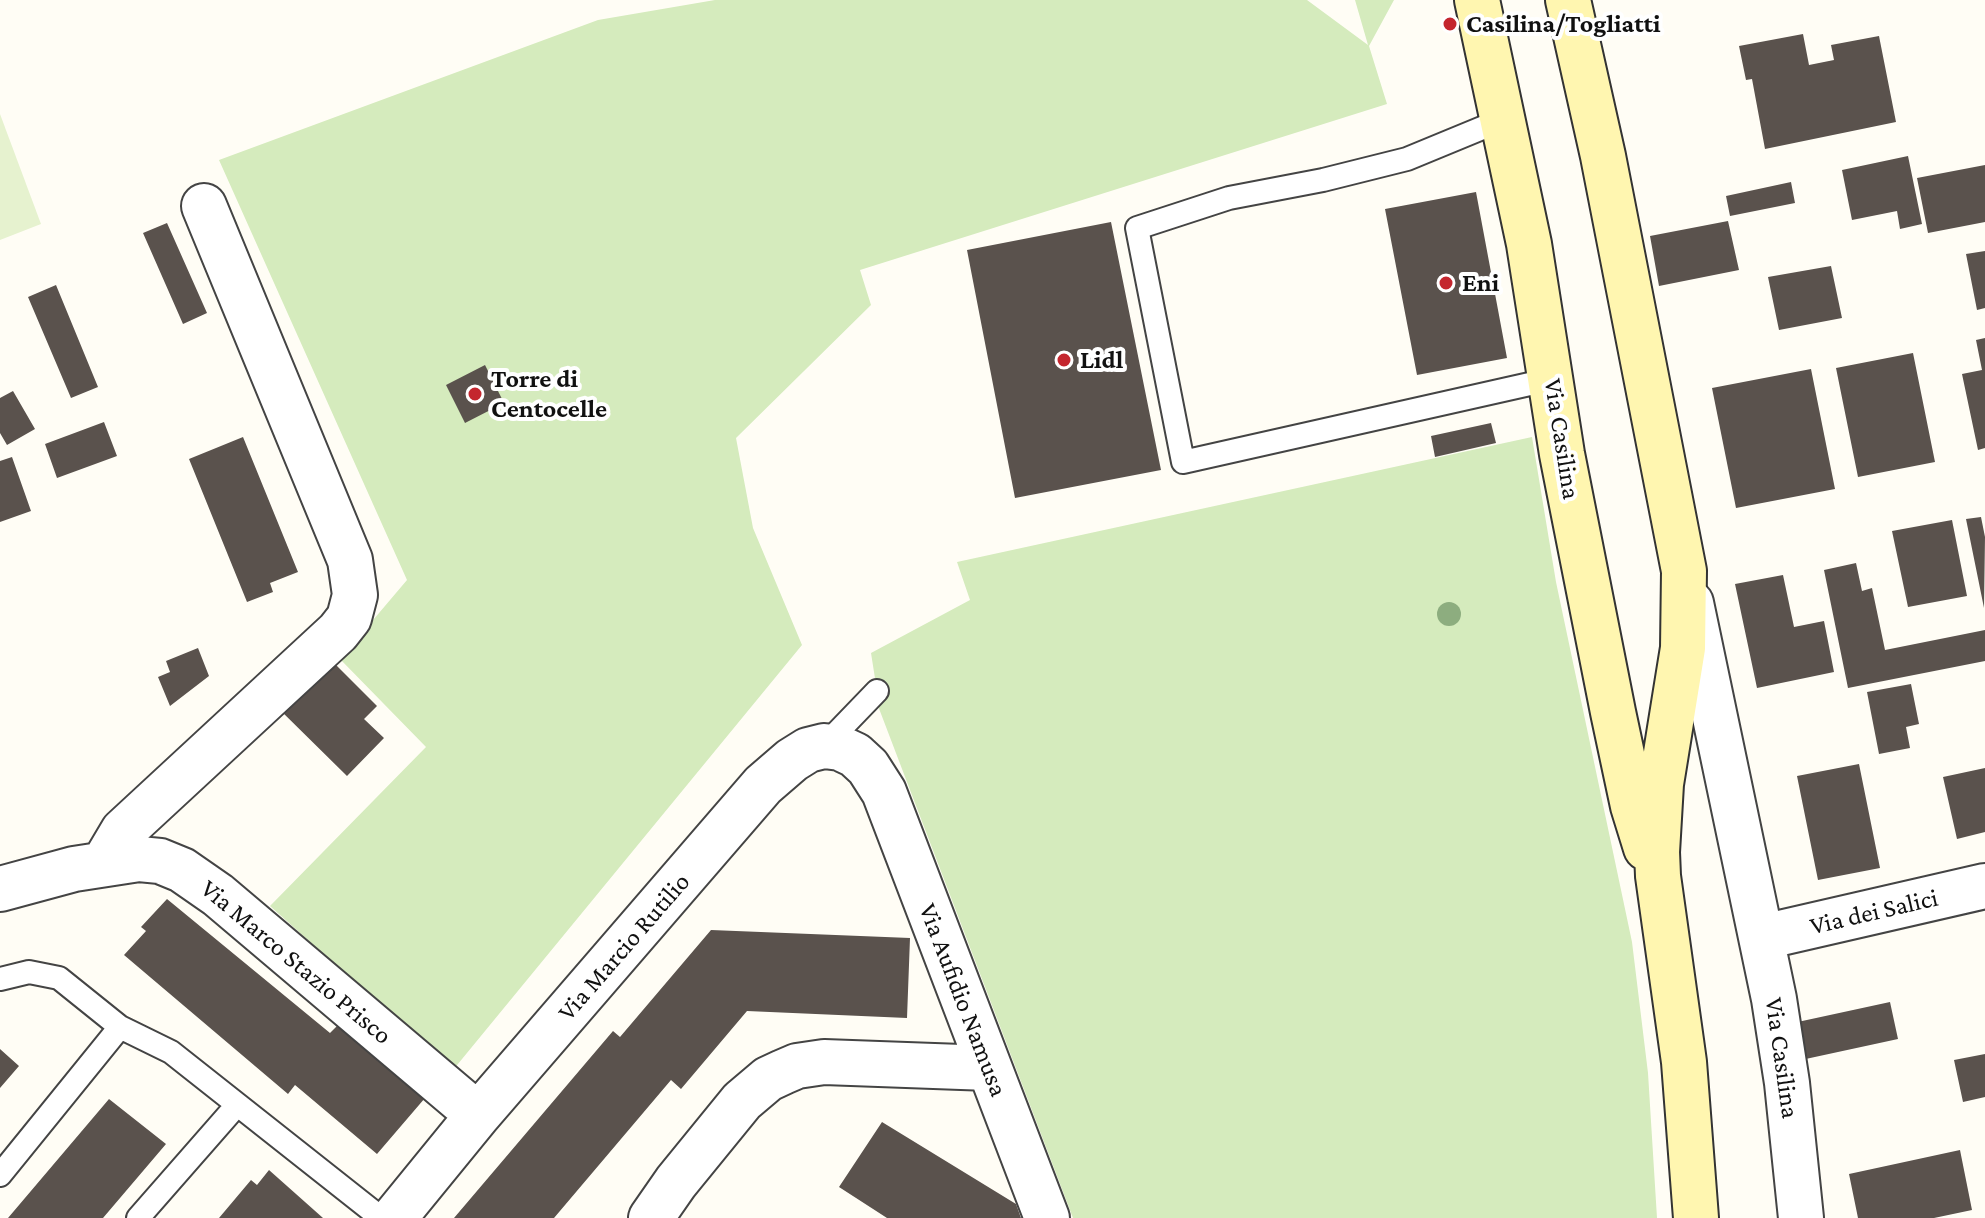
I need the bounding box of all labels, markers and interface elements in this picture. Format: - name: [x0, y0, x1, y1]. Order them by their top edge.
- place label: Casilina/Togliatti: [1466, 8, 1660, 40]
- marker: Casilina/Togliatti: [1441, 15, 1459, 33]
- place label: Eni: [1462, 267, 1499, 299]
- marker: Eni: [1437, 274, 1455, 292]
- place label: Lidl: [1080, 344, 1123, 376]
- marker: Lidl: [1055, 351, 1073, 369]
- place label: Torre di Centocelle: [491, 363, 607, 424]
- street label: Via Casilina: [1537, 376, 1587, 502]
- marker: Torre di Centocelle: [466, 385, 484, 403]
- street label: Via Marcio Rutilio: [551, 867, 697, 1027]
- street label: Via Marco Stazio Prisco: [194, 873, 398, 1051]
- street label: Via dei Salici: [1807, 882, 1941, 942]
- street label: Via Aufidio Namusa: [912, 899, 1014, 1101]
- street label: Via Casilina: [1758, 995, 1806, 1121]

